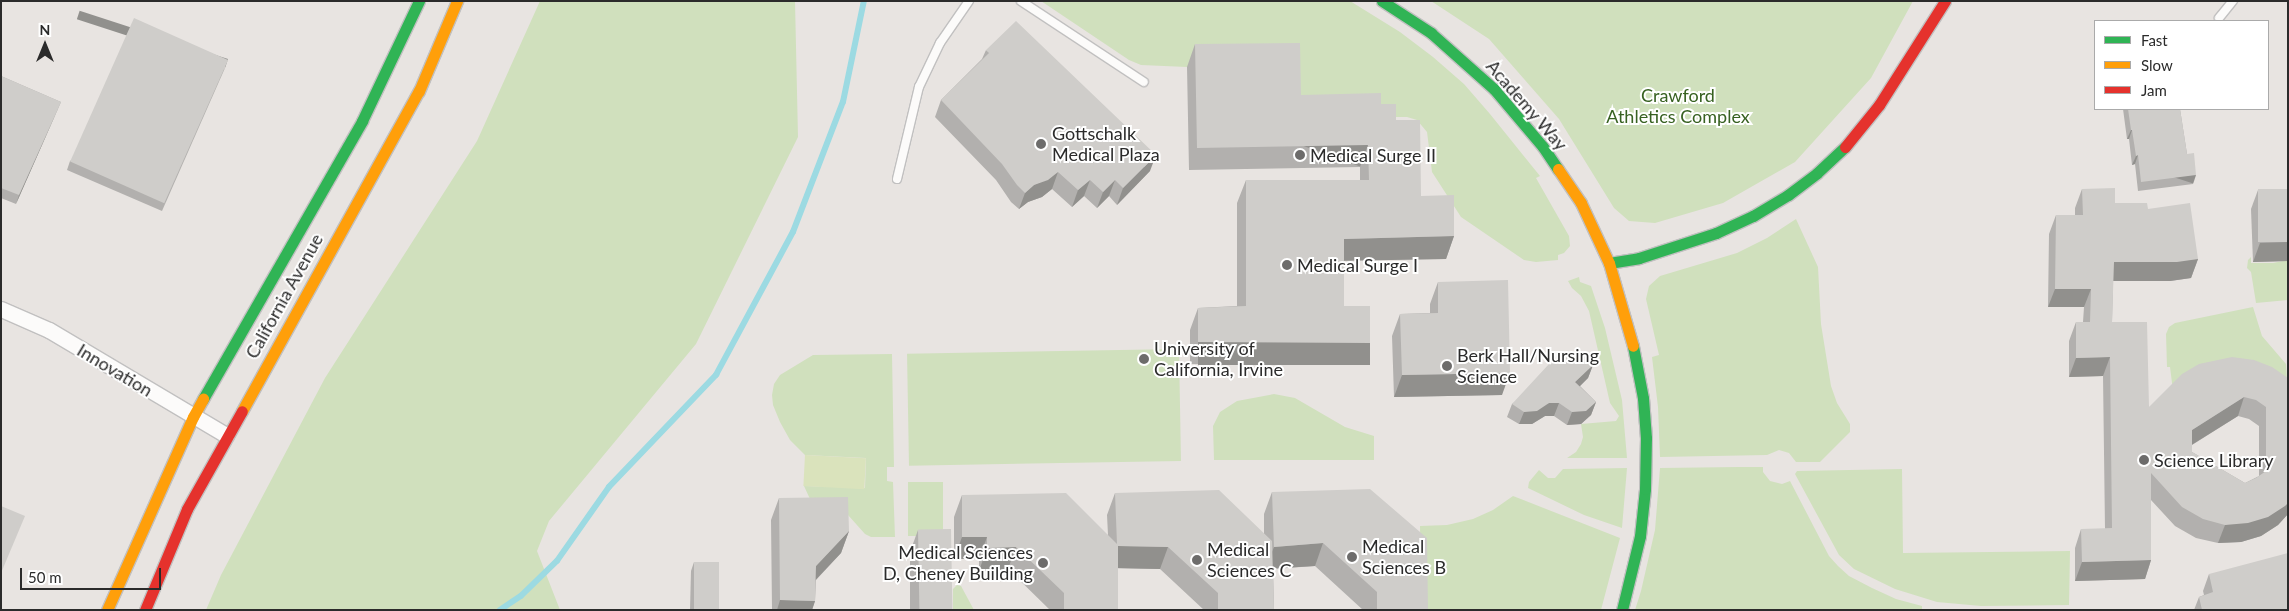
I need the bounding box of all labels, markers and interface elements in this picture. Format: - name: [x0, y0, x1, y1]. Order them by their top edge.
- north arrow: [20, 20, 70, 70]
- legend: [2094, 20, 2269, 110]
- text: N: [40, 21, 50, 38]
- text: Fast: [2141, 31, 2168, 49]
- street label: Academy Way: [1482, 55, 1572, 155]
- text: Slow: [2141, 56, 2173, 74]
- text: Jam: [2141, 81, 2167, 99]
- park label: Crawford Athletics Complex: [1606, 85, 1750, 128]
- place label: Gottschalk Medical Plaza: [1052, 123, 1160, 166]
- marker: Gottschalk Medical Plaza: [1034, 137, 1048, 151]
- place label: Medical Surge II: [1310, 144, 1436, 166]
- marker: Medical Surge II: [1294, 149, 1306, 161]
- street label: California Avenue: [241, 230, 327, 362]
- place label: Medical Surge I: [1297, 254, 1418, 276]
- marker: Medical Surge I: [1281, 259, 1293, 271]
- place label: University of California, Irvine: [1154, 338, 1283, 380]
- street label: Innovation: [73, 339, 157, 401]
- place label: Berk Hall/Nursing Science: [1457, 345, 1599, 388]
- marker: University of California, Irvine: [1138, 353, 1150, 365]
- marker: Berk Hall/Nursing Science: [1441, 360, 1453, 372]
- place label: Science Library: [2154, 449, 2274, 471]
- marker: Science Library: [2138, 454, 2150, 466]
- place label: Medical Sciences B: [1362, 536, 1446, 578]
- place label: Medical Sciences C: [1207, 539, 1292, 582]
- place label: Medical Sciences D, Cheney Building: [882, 542, 1033, 584]
- marker: Medical Sciences B: [1346, 551, 1358, 563]
- marker: Medical Sciences C: [1191, 554, 1203, 566]
- marker: Medical Sciences D, Cheney Building: [1037, 557, 1049, 569]
- scale bar: [22, 558, 164, 590]
- text: 50 m: [28, 568, 62, 586]

